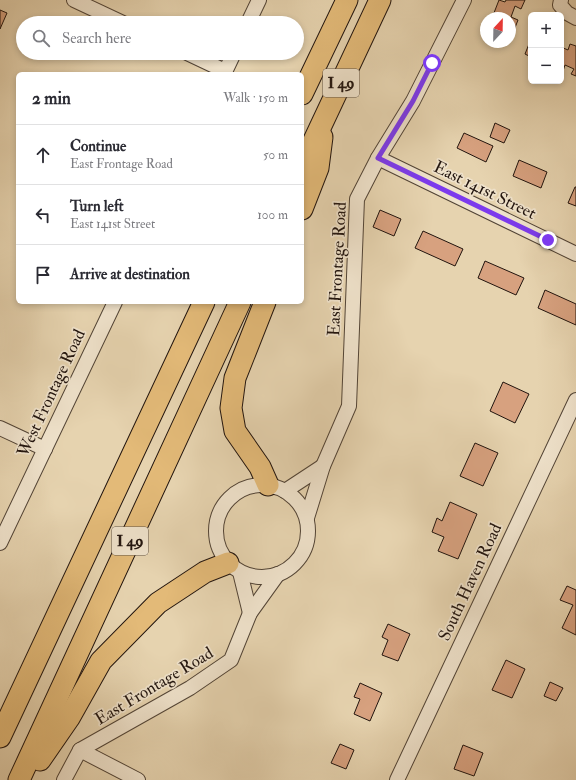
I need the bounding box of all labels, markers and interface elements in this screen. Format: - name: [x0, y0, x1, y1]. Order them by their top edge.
- north arrow: [480, 12, 516, 48]
- map controls: [528, 12, 564, 84]
- button: +: [528, 12, 564, 48]
- search box: [16, 16, 304, 60]
- icon: search: [30, 27, 52, 49]
- text: Search here: [62, 29, 131, 48]
- button: −: [528, 48, 564, 84]
- route start: [423, 54, 441, 72]
- road number: I 49: [323, 69, 359, 97]
- text: 2 min: [32, 88, 71, 109]
- text: Walk · 150 m: [223, 90, 288, 106]
- text: Continue: [70, 137, 126, 156]
- icon: ahead: [32, 144, 54, 166]
- text: 50 m: [263, 147, 288, 163]
- text: East Frontage Road: [70, 156, 173, 172]
- street label: East 141st Street: [430, 156, 540, 224]
- text: Turn left: [70, 197, 124, 216]
- street label: East Frontage Road: [323, 201, 351, 337]
- icon: left: [32, 204, 54, 226]
- text: 100 m: [257, 207, 288, 223]
- text: East 141st Street: [70, 216, 155, 232]
- route end: [539, 231, 557, 249]
- icon: arrive: [32, 264, 54, 286]
- text: Arrive at destination: [70, 265, 190, 284]
- street label: West Frontage Road: [12, 325, 90, 461]
- street label: South Haven Road: [434, 519, 507, 644]
- road number: I 49: [112, 527, 148, 555]
- street label: East Frontage Road: [91, 642, 218, 730]

